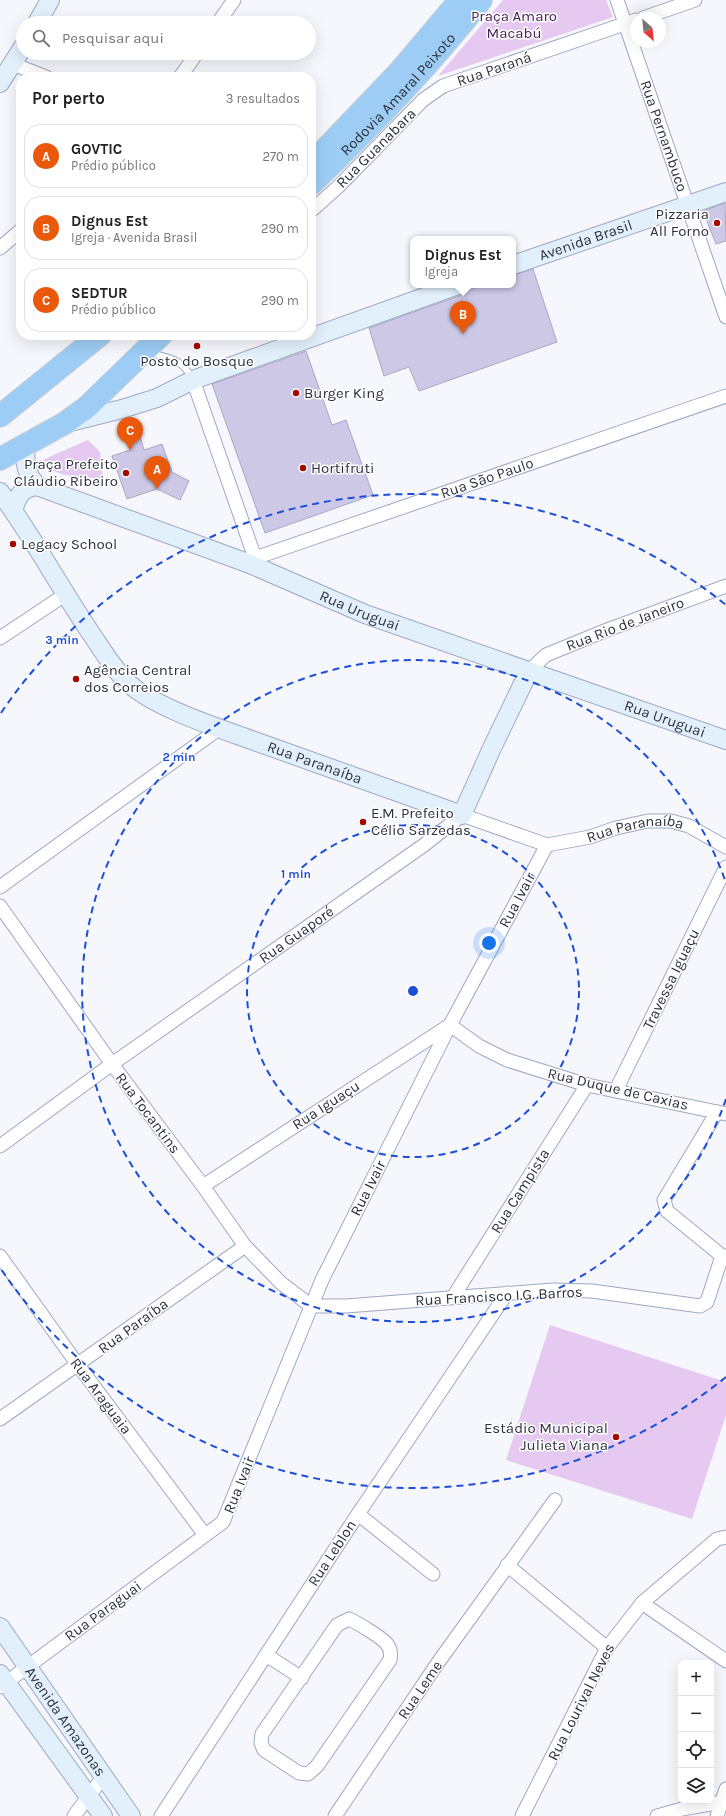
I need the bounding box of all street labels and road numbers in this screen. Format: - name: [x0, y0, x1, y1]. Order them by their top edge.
- street label: Rodovia Amaral Peixoto: [337, 29, 459, 159]
- street label: Rua Paraná: [454, 48, 534, 90]
- street label: Rua Pernambuco: [636, 78, 692, 194]
- street label: Rua Guanabara: [332, 104, 420, 192]
- street label: Avenida Brasil: [537, 216, 635, 264]
- street label: Rua São Paulo: [438, 454, 536, 502]
- street label: Rua Uruguai: [317, 586, 402, 634]
- street label: Rua Rio de Janeiro: [564, 593, 686, 655]
- street label: Rua Uruguai: [622, 696, 708, 741]
- street label: Rua Paranaíba: [265, 737, 365, 788]
- street label: Rua Paranaíba: [584, 811, 686, 846]
- street label: Rua Ivair: [495, 869, 539, 931]
- street label: Rua Guaporé: [255, 902, 337, 967]
- street label: Travessa Iguaçu: [639, 926, 703, 1032]
- street label: Rua Duque de Caxias: [546, 1064, 690, 1114]
- street label: Rua Tocantins: [112, 1069, 184, 1157]
- street label: Rua Iguaçu: [289, 1077, 363, 1133]
- street label: Rua Campista: [487, 1145, 553, 1237]
- street label: Rua Ivair: [346, 1157, 390, 1219]
- street label: Rua Francisco I.G. Barros: [415, 1283, 583, 1309]
- street label: Rua Paraíba: [95, 1295, 171, 1357]
- street label: Rua Araguaia: [66, 1354, 136, 1438]
- street label: Rua Ivair: [219, 1453, 259, 1516]
- street label: Rua Leblon: [304, 1517, 360, 1589]
- street label: Rua Paraguai: [61, 1577, 145, 1645]
- street label: Rua Lourival Neves: [544, 1640, 618, 1764]
- street label: Rua Leme: [394, 1657, 446, 1723]
- street label: Avenida Amazonas: [21, 1663, 110, 1780]

